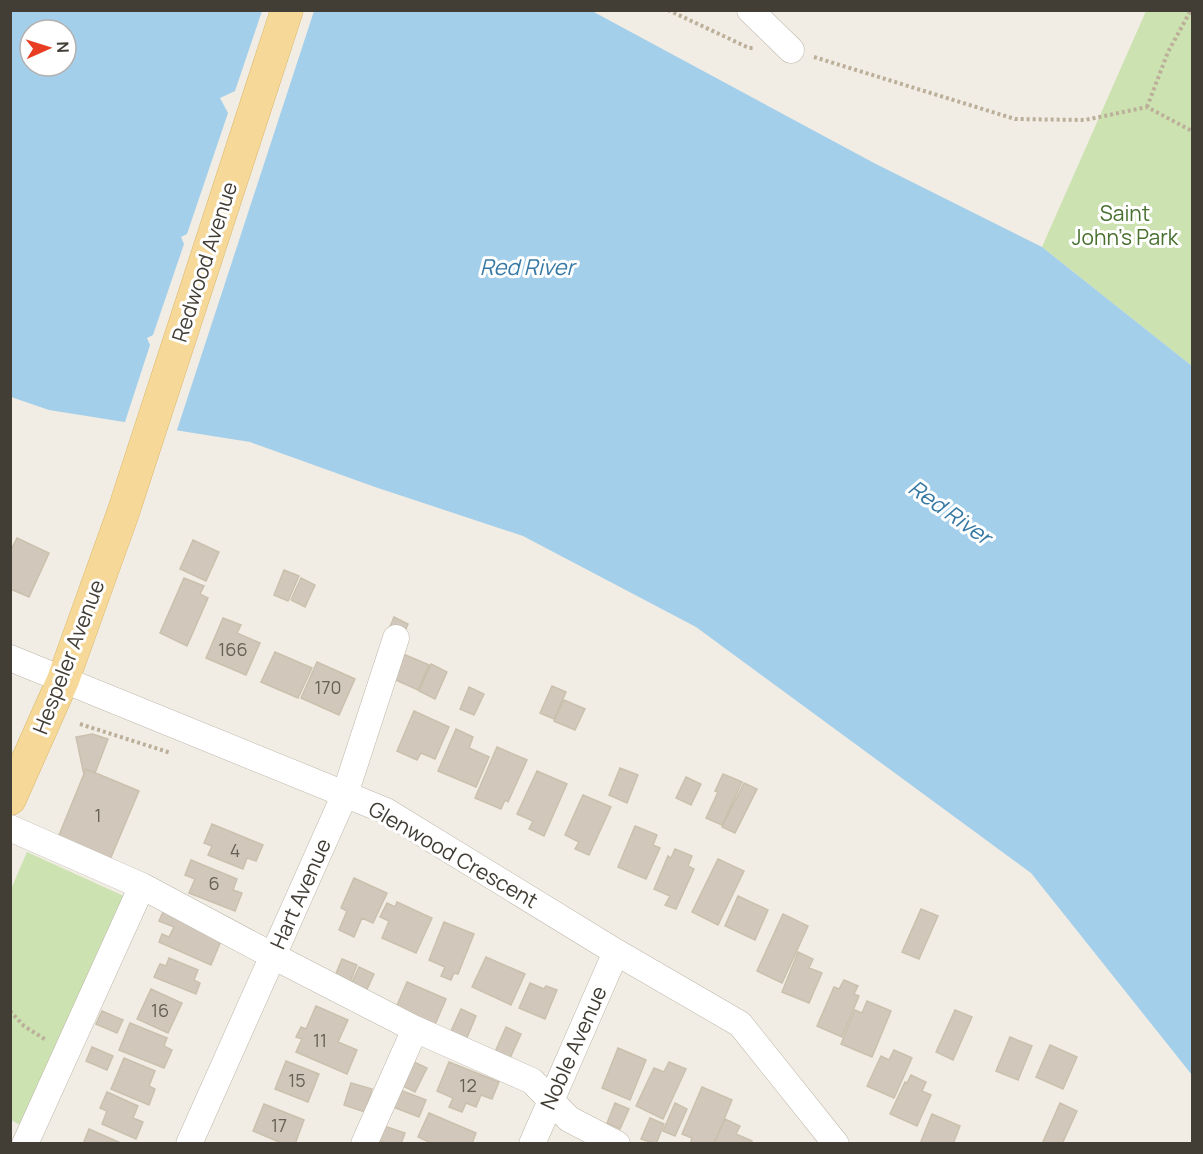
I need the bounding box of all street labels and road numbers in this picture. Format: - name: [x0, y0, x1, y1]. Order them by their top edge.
- street label: Redwood Avenue: [165, 178, 243, 345]
- street label: Hespeler Avenue: [26, 575, 110, 738]
- street label: Glenwood Crescent: [364, 794, 543, 914]
- street label: Hart Avenue: [263, 834, 337, 953]
- street label: Noble Avenue: [533, 981, 613, 1114]

